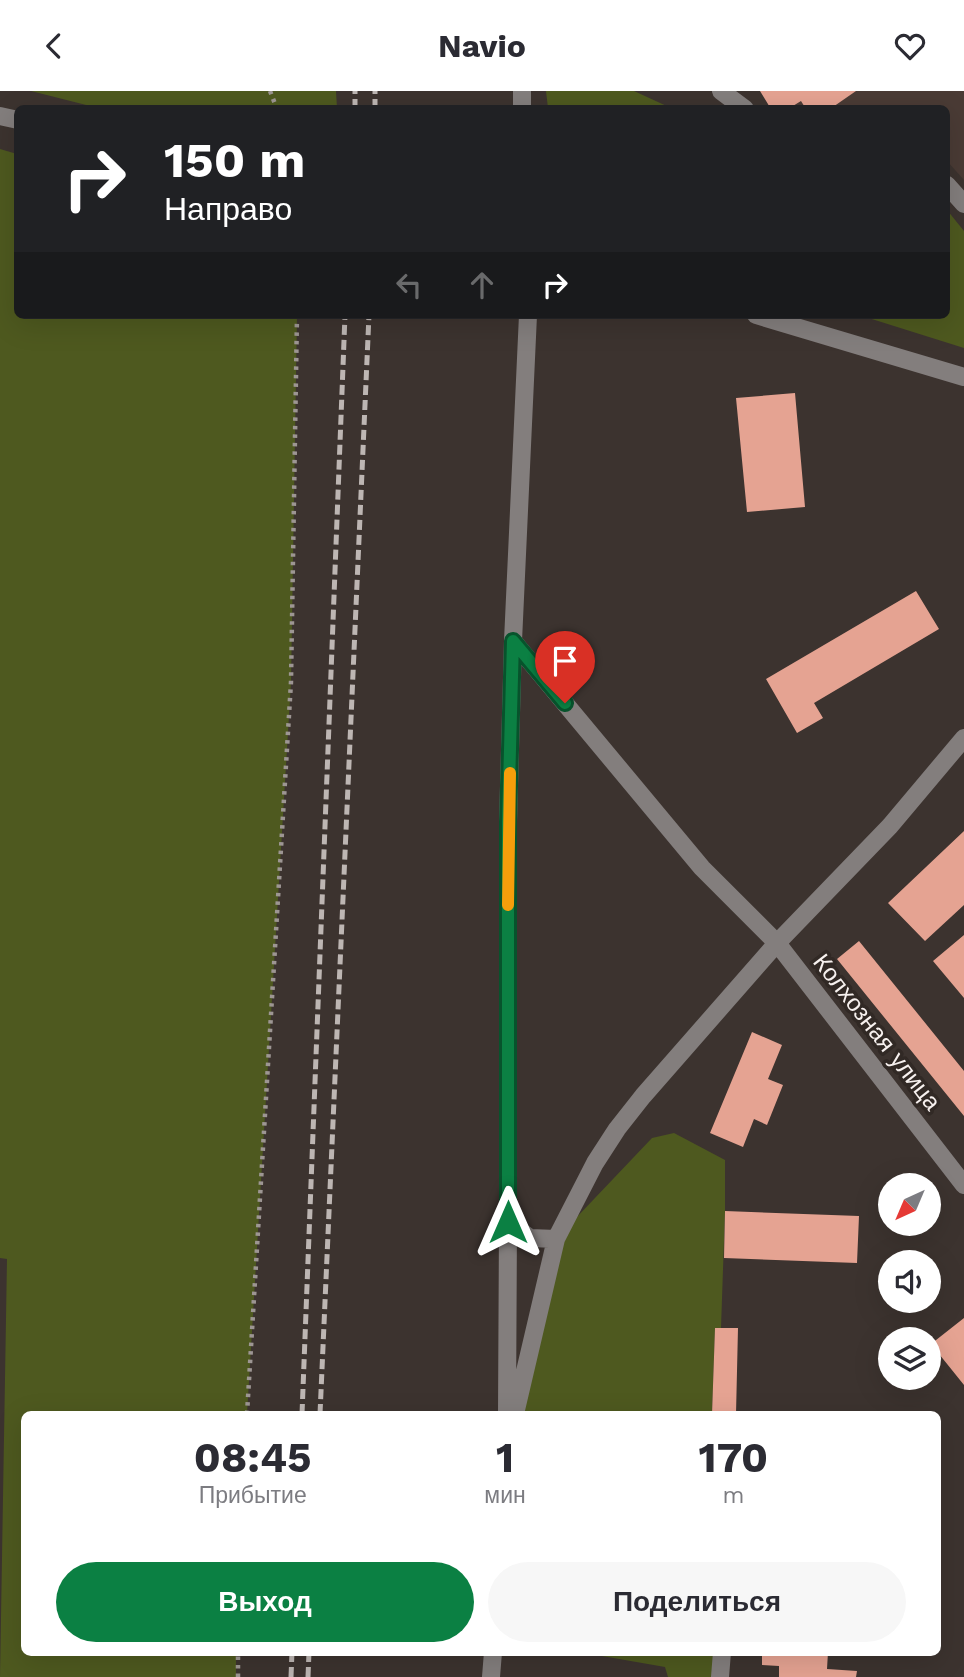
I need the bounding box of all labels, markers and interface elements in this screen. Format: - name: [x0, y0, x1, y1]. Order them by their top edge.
- icon: back: [35, 27, 73, 65]
- text: Navio: [438, 27, 526, 65]
- icon: heart: [891, 27, 929, 65]
- text: 150 m: [164, 131, 305, 189]
- icon: right: [49, 133, 140, 224]
- text: Направо: [164, 190, 292, 228]
- icon: left: [390, 266, 428, 304]
- icon: ahead: [463, 266, 501, 304]
- icon: right: [536, 266, 574, 304]
- pin: [535, 631, 595, 703]
- icon: arrive: [546, 642, 584, 680]
- street label: Колхозная улица: [807, 948, 947, 1116]
- north arrow: [878, 1173, 942, 1235]
- map controls: [878, 1173, 941, 1390]
- position arrow: [471, 1185, 545, 1259]
- button: sound: [878, 1250, 941, 1313]
- button: layers: [878, 1327, 941, 1390]
- text: 08:45: [194, 1433, 312, 1482]
- text: 1: [496, 1433, 514, 1482]
- text: 170: [699, 1433, 768, 1482]
- text: Прибытие: [199, 1482, 307, 1509]
- text: мин: [484, 1482, 526, 1509]
- text: m: [722, 1482, 744, 1509]
- button: Выход: [56, 1562, 474, 1642]
- button: Поделиться: [488, 1562, 906, 1642]

